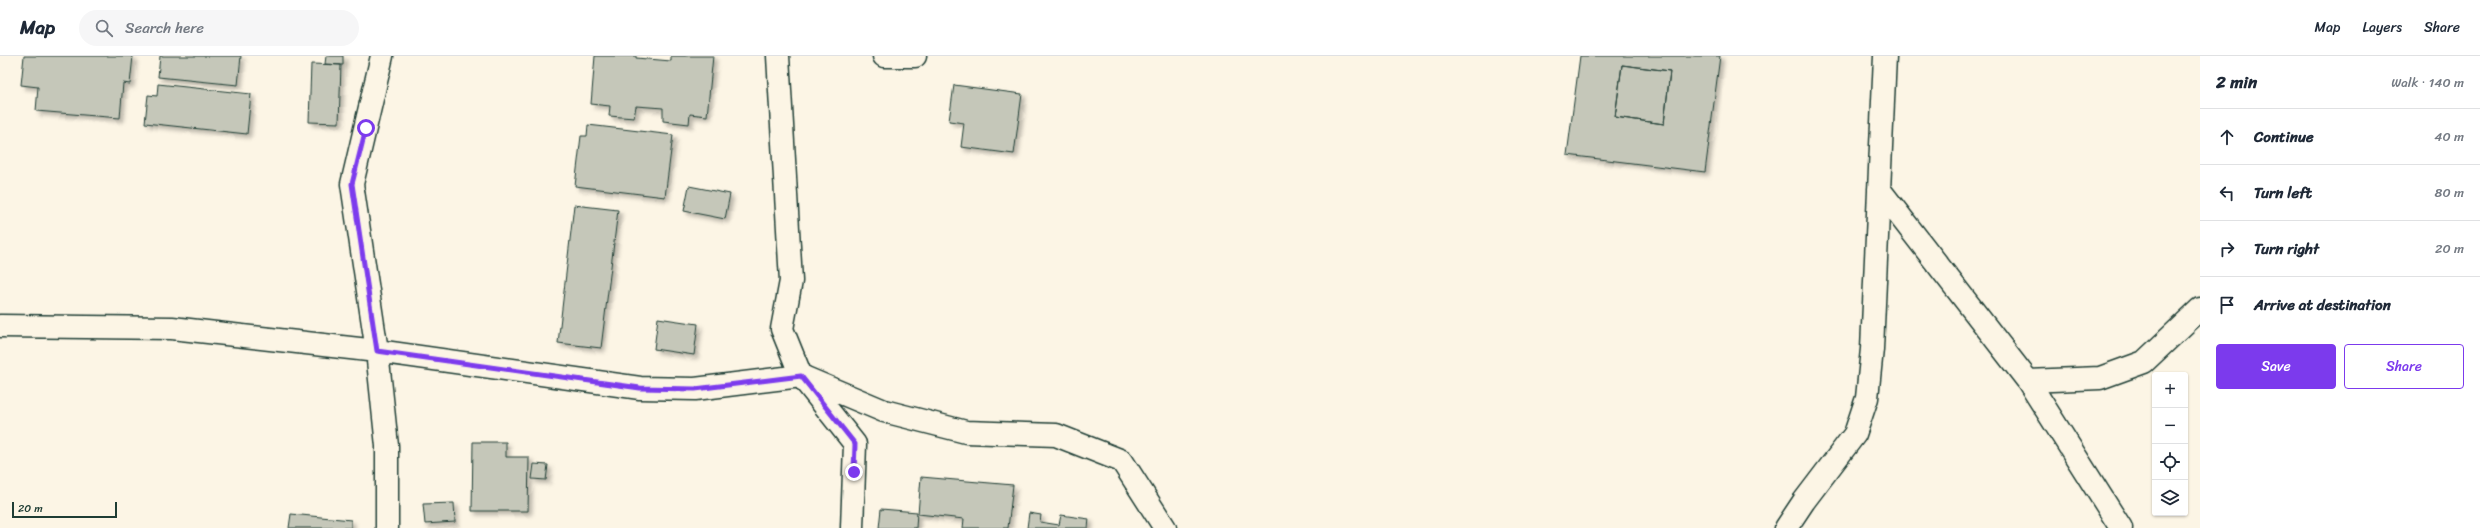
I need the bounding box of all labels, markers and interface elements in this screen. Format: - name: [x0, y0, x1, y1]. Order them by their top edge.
- search box: [79, 10, 359, 46]
- text: Map: [20, 11, 55, 44]
- text: Search here: [125, 15, 204, 41]
- text: Map: [2315, 15, 2340, 40]
- text: Layers: [2362, 15, 2402, 40]
- text: Share: [2424, 15, 2460, 40]
- icon: search: [93, 17, 115, 39]
- text: 2 min: [2216, 67, 2257, 97]
- text: Walk · 140 m: [2391, 71, 2464, 94]
- route start: [357, 119, 375, 137]
- text: Continue: [2254, 124, 2314, 150]
- text: 40 m: [2434, 125, 2464, 148]
- icon: ahead: [2216, 126, 2238, 148]
- text: Turn left: [2254, 180, 2312, 206]
- text: 80 m: [2435, 181, 2464, 204]
- icon: left: [2216, 182, 2238, 204]
- text: Turn right: [2254, 236, 2319, 262]
- text: 20 m: [2435, 237, 2464, 260]
- icon: right: [2216, 238, 2238, 260]
- text: Arrive at destination: [2254, 292, 2391, 318]
- icon: arrive: [2216, 294, 2238, 316]
- button: Save: [2216, 344, 2336, 389]
- button: Share: [2344, 344, 2464, 389]
- map controls: [2152, 372, 2188, 516]
- button: +: [2152, 372, 2188, 408]
- button: −: [2152, 408, 2188, 444]
- button: locate: [2152, 444, 2188, 480]
- route end: [845, 463, 863, 481]
- button: layers: [2152, 480, 2188, 516]
- text: 20 m: [18, 499, 43, 518]
- scale bar: [12, 500, 117, 519]

